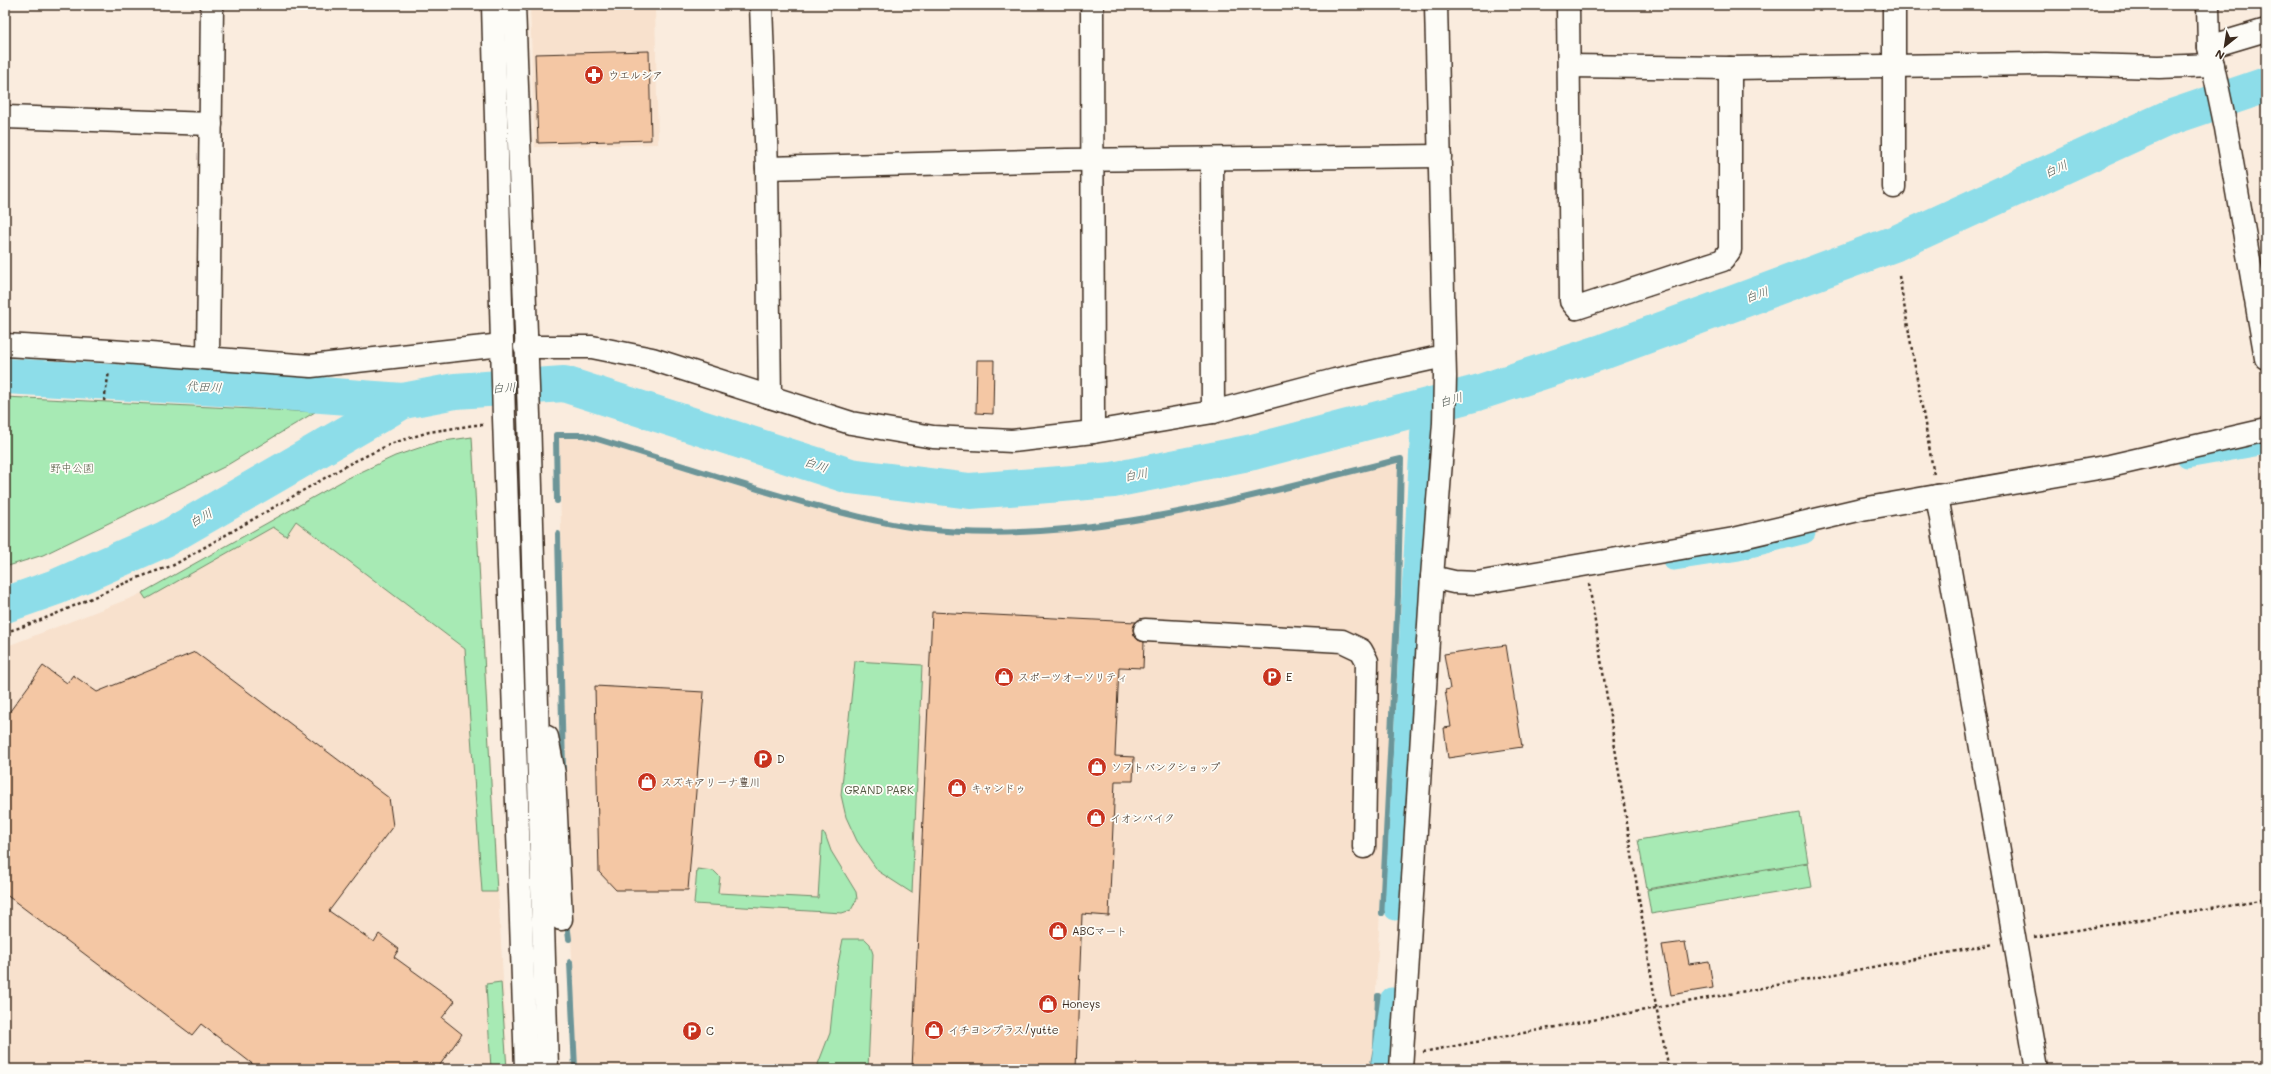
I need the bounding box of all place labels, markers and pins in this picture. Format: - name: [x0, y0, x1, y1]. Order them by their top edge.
- pharmacy icon: ウエルシア: [583, 64, 605, 86]
- place label: ウエルシア: [608, 67, 663, 82]
- shop icon: スポーツオーソリティ: [993, 666, 1015, 688]
- parking icon: E: [1261, 666, 1283, 688]
- place label: スポーツオーソリティ: [1018, 669, 1128, 684]
- place label: E: [1286, 669, 1292, 684]
- parking icon: D: [752, 748, 774, 770]
- place label: D: [777, 751, 785, 766]
- shop icon: ソフトバンクショップ: [1086, 756, 1108, 778]
- place label: ソフトバンクショップ: [1111, 759, 1221, 774]
- shop icon: スズキアリーナ豊川: [636, 771, 658, 793]
- place label: スズキアリーナ豊川: [661, 774, 760, 789]
- shop icon: キャンドゥ: [946, 777, 968, 799]
- place label: キャンドゥ: [971, 780, 1026, 795]
- shop icon: イオンバイク: [1085, 807, 1107, 829]
- place label: イオンバイク: [1110, 810, 1175, 825]
- shop icon: ABCマート: [1047, 920, 1069, 942]
- place label: ABCマート: [1072, 923, 1127, 938]
- shop icon: Honeys: [1037, 993, 1059, 1015]
- place label: Honeys: [1062, 996, 1100, 1011]
- shop icon: イチヨンプラス/yutte: [923, 1019, 945, 1041]
- parking icon: C: [681, 1020, 703, 1042]
- place label: イチヨンプラス/yutte: [948, 1022, 1059, 1037]
- place label: C: [706, 1023, 714, 1038]

